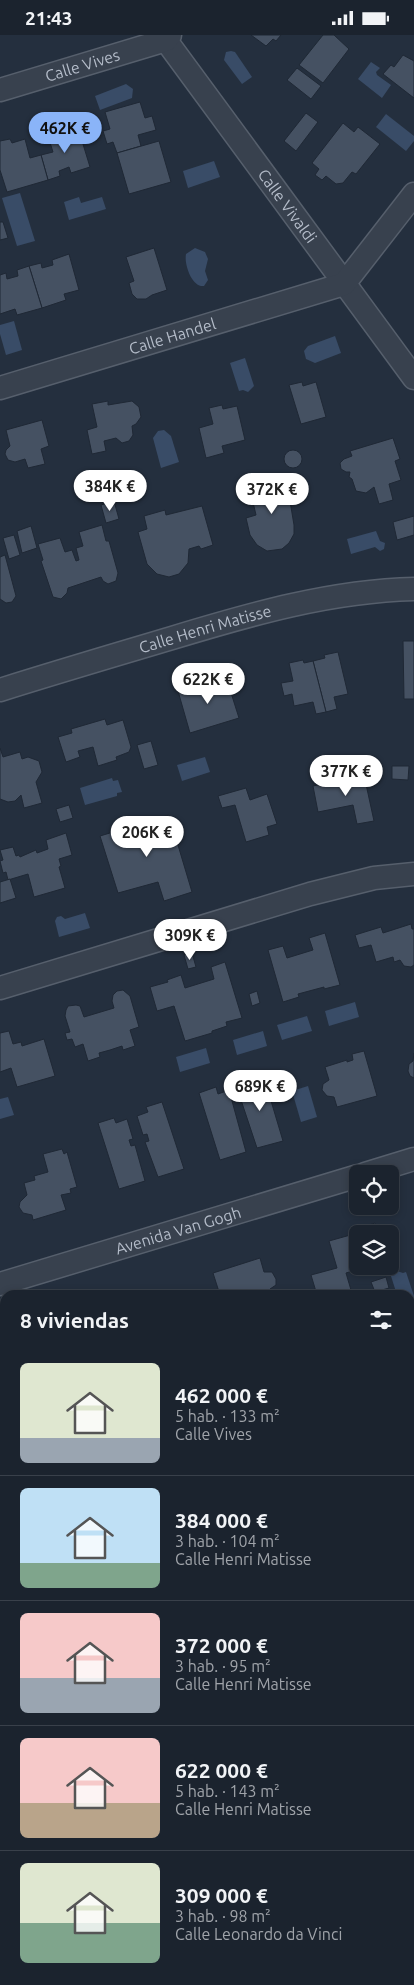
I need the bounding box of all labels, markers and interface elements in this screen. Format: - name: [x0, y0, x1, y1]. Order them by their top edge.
- text: 21:43: [25, 7, 73, 29]
- street label: Calle Vives: [43, 45, 122, 85]
- pin: 462K €: [24, 111, 106, 154]
- text: 462K €: [40, 119, 90, 137]
- street label: Calle Vivaldi: [255, 165, 321, 246]
- street label: Calle Handel: [127, 314, 218, 358]
- pin: 384K €: [69, 469, 151, 512]
- pin: 372K €: [231, 473, 313, 515]
- text: 384K €: [85, 477, 135, 495]
- text: 372K €: [247, 480, 297, 498]
- street label: Calle Henri Matisse: [137, 601, 273, 656]
- pin: 622K €: [167, 663, 249, 705]
- text: 622K €: [183, 670, 233, 688]
- pin: 377K €: [305, 755, 387, 797]
- text: 377K €: [321, 762, 371, 780]
- pin: 206K €: [106, 815, 188, 858]
- text: 206K €: [122, 823, 172, 841]
- pin: 309K €: [149, 919, 231, 961]
- text: 309K €: [165, 926, 215, 944]
- pin: 689K €: [219, 1069, 301, 1112]
- text: 689K €: [235, 1077, 285, 1095]
- map controls: [349, 1165, 399, 1275]
- button: locate: [349, 1165, 399, 1215]
- street label: Avenida Van Gogh: [113, 1203, 243, 1258]
- button: layers: [349, 1225, 399, 1275]
- icon: filters: [367, 1306, 395, 1334]
- text: 8 viviendas: [20, 1308, 129, 1332]
- icon: home: [60, 1383, 120, 1443]
- text: 462 000 €: [175, 1383, 268, 1407]
- text: 5 hab. · 133 m²: [175, 1407, 280, 1425]
- text: Calle Vives: [175, 1425, 252, 1443]
- icon: home: [60, 1508, 120, 1568]
- text: 384 000 €: [175, 1508, 268, 1532]
- text: 3 hab. · 104 m²: [175, 1532, 280, 1550]
- text: Calle Henri Matisse: [175, 1550, 312, 1568]
- icon: home: [60, 1633, 120, 1693]
- text: 372 000 €: [175, 1633, 268, 1657]
- text: 3 hab. · 95 m²: [175, 1657, 271, 1675]
- text: Calle Henri Matisse: [175, 1675, 312, 1693]
- icon: home: [60, 1758, 120, 1818]
- text: 622 000 €: [175, 1758, 268, 1782]
- text: 5 hab. · 143 m²: [175, 1782, 280, 1800]
- text: Calle Henri Matisse: [175, 1800, 312, 1818]
- icon: home: [60, 1883, 120, 1943]
- text: 309 000 €: [175, 1883, 268, 1907]
- text: 3 hab. · 98 m²: [175, 1907, 271, 1925]
- text: Calle Leonardo da Vinci: [175, 1925, 342, 1943]

